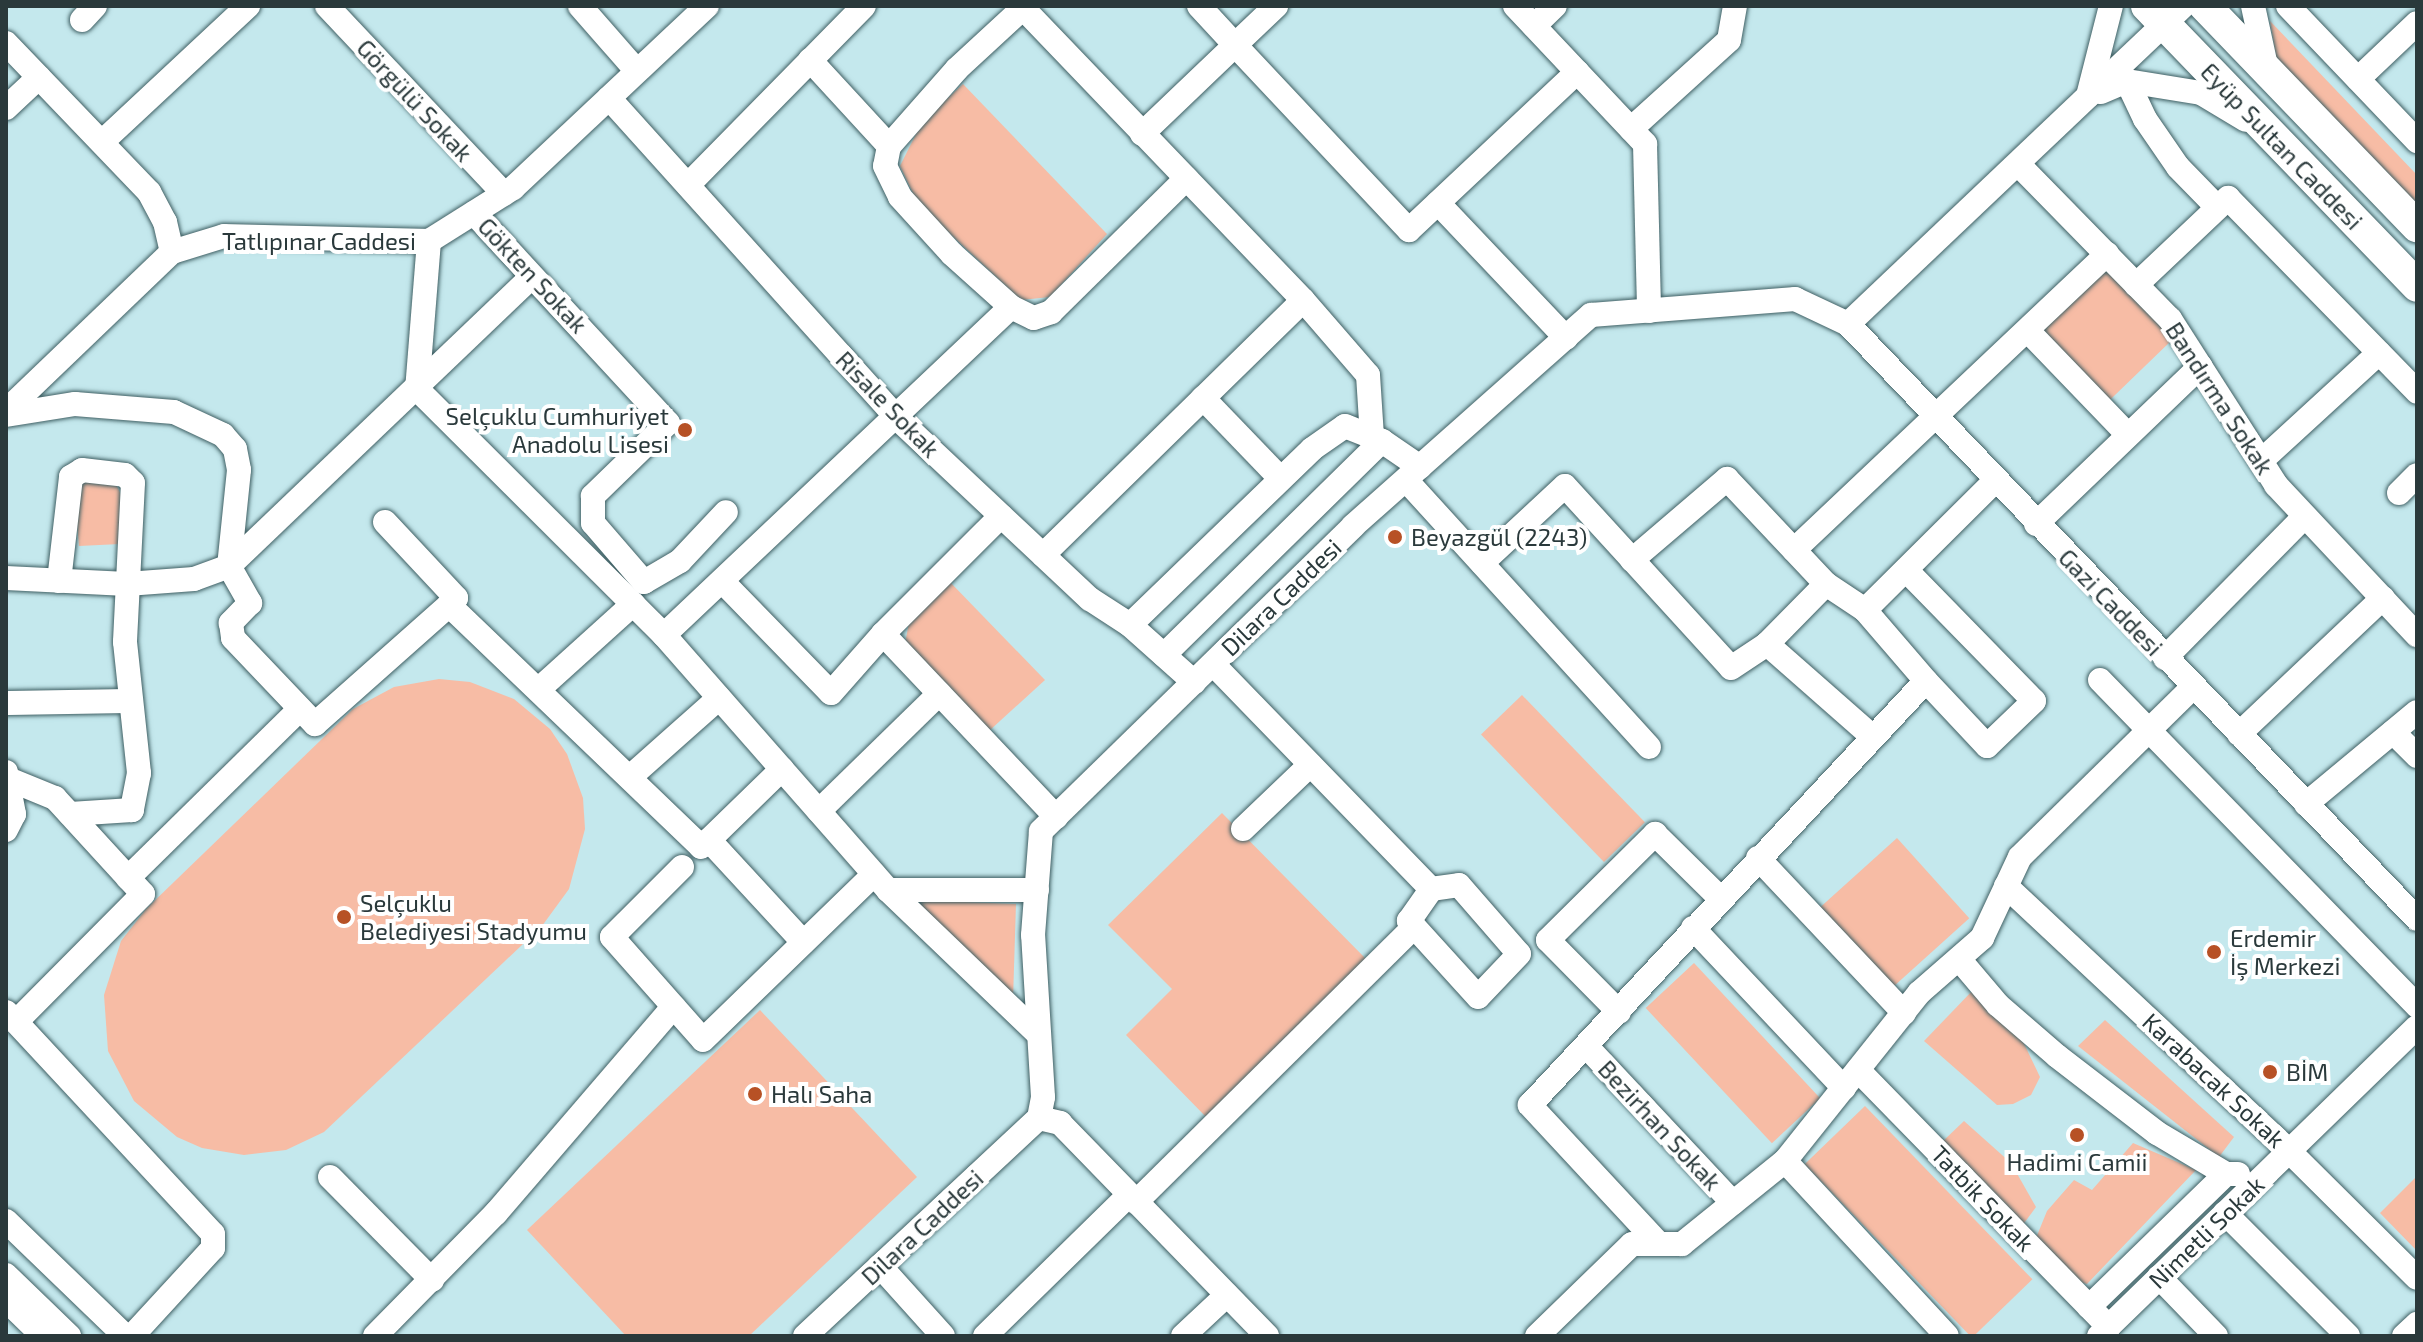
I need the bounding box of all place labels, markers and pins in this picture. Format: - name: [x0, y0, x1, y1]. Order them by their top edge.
- place label: Selçuklu Cumhuriyet Anadolu Lisesi: [446, 402, 669, 458]
- marker: Selçuklu Cumhuriyet Anadolu Lisesi: [676, 421, 694, 439]
- place label: Beyazgül (2243): [1411, 523, 1588, 551]
- marker: Beyazgül (2243): [1386, 528, 1404, 546]
- place label: Selçuklu Belediyesi Stadyumu: [360, 889, 587, 945]
- marker: Selçuklu Belediyesi Stadyumu: [335, 908, 353, 926]
- place label: Erdemir İş Merkezi: [2230, 924, 2340, 980]
- marker: Erdemir İş Merkezi: [2205, 943, 2223, 961]
- place label: BİM: [2286, 1058, 2328, 1086]
- marker: BİM: [2261, 1063, 2279, 1081]
- place label: Halı Saha: [771, 1080, 872, 1108]
- marker: Halı Saha: [746, 1085, 764, 1103]
- marker: Hadimi Camii: [2068, 1126, 2086, 1144]
- place label: Hadimi Camii: [2006, 1148, 2148, 1176]

